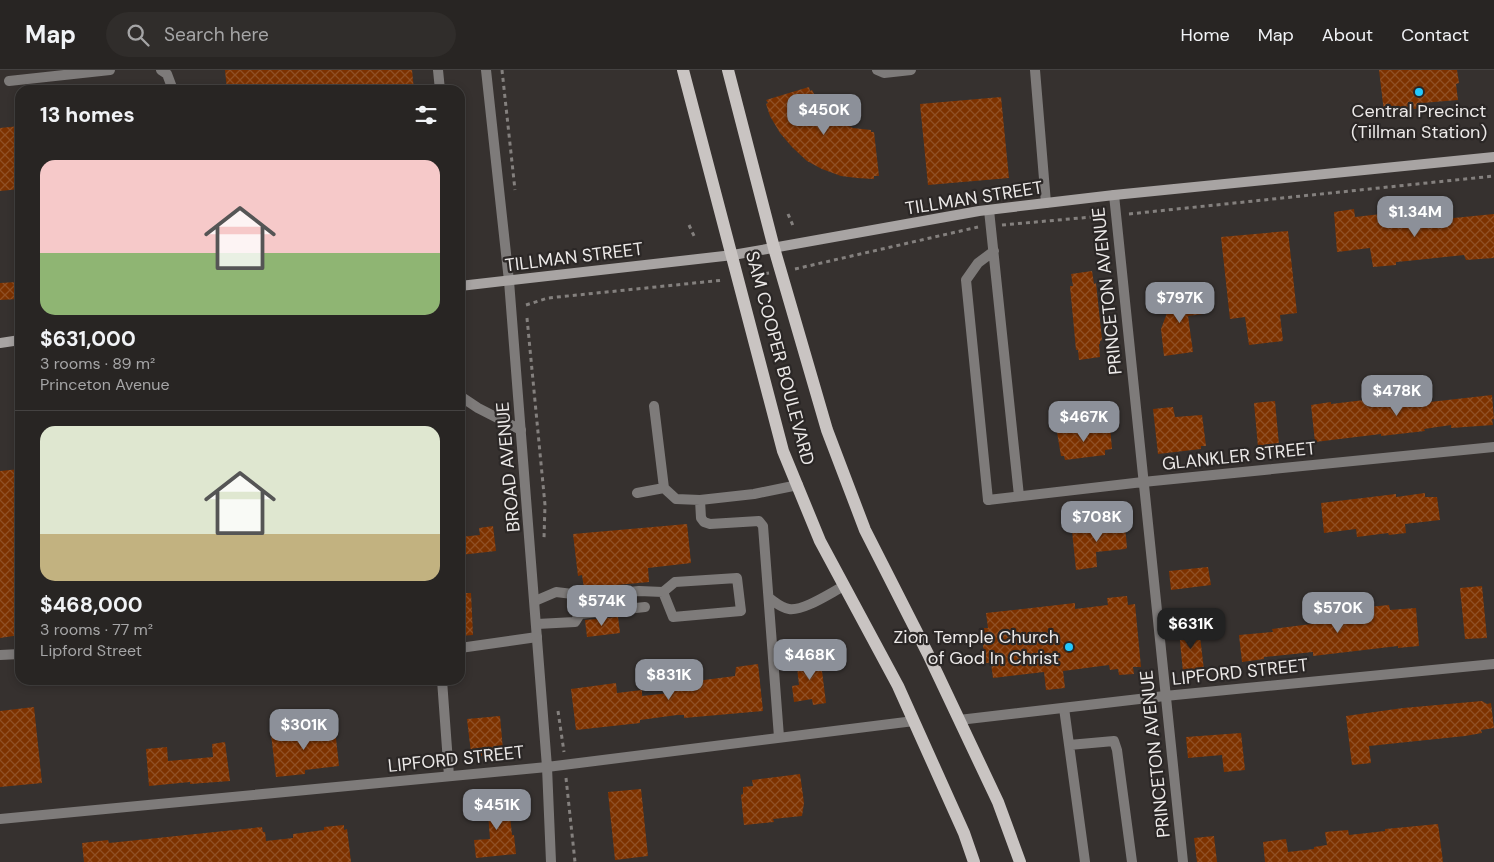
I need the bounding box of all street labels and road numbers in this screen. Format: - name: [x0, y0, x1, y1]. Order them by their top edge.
- street label: TILLMAN STREET: [903, 175, 1045, 221]
- street label: PRINCETON AVENUE: [1086, 206, 1128, 376]
- street label: TILLMAN STREET: [504, 237, 644, 277]
- street label: SAM COOPER BOULEVARD: [740, 248, 820, 468]
- street label: BROAD AVENUE: [490, 401, 526, 533]
- street label: GLANKLER STREET: [1161, 436, 1317, 476]
- street label: LIPFORD STREET: [1171, 653, 1309, 691]
- street label: PRINCETON AVENUE: [1134, 669, 1176, 839]
- street label: LIPFORD STREET: [387, 740, 525, 778]

